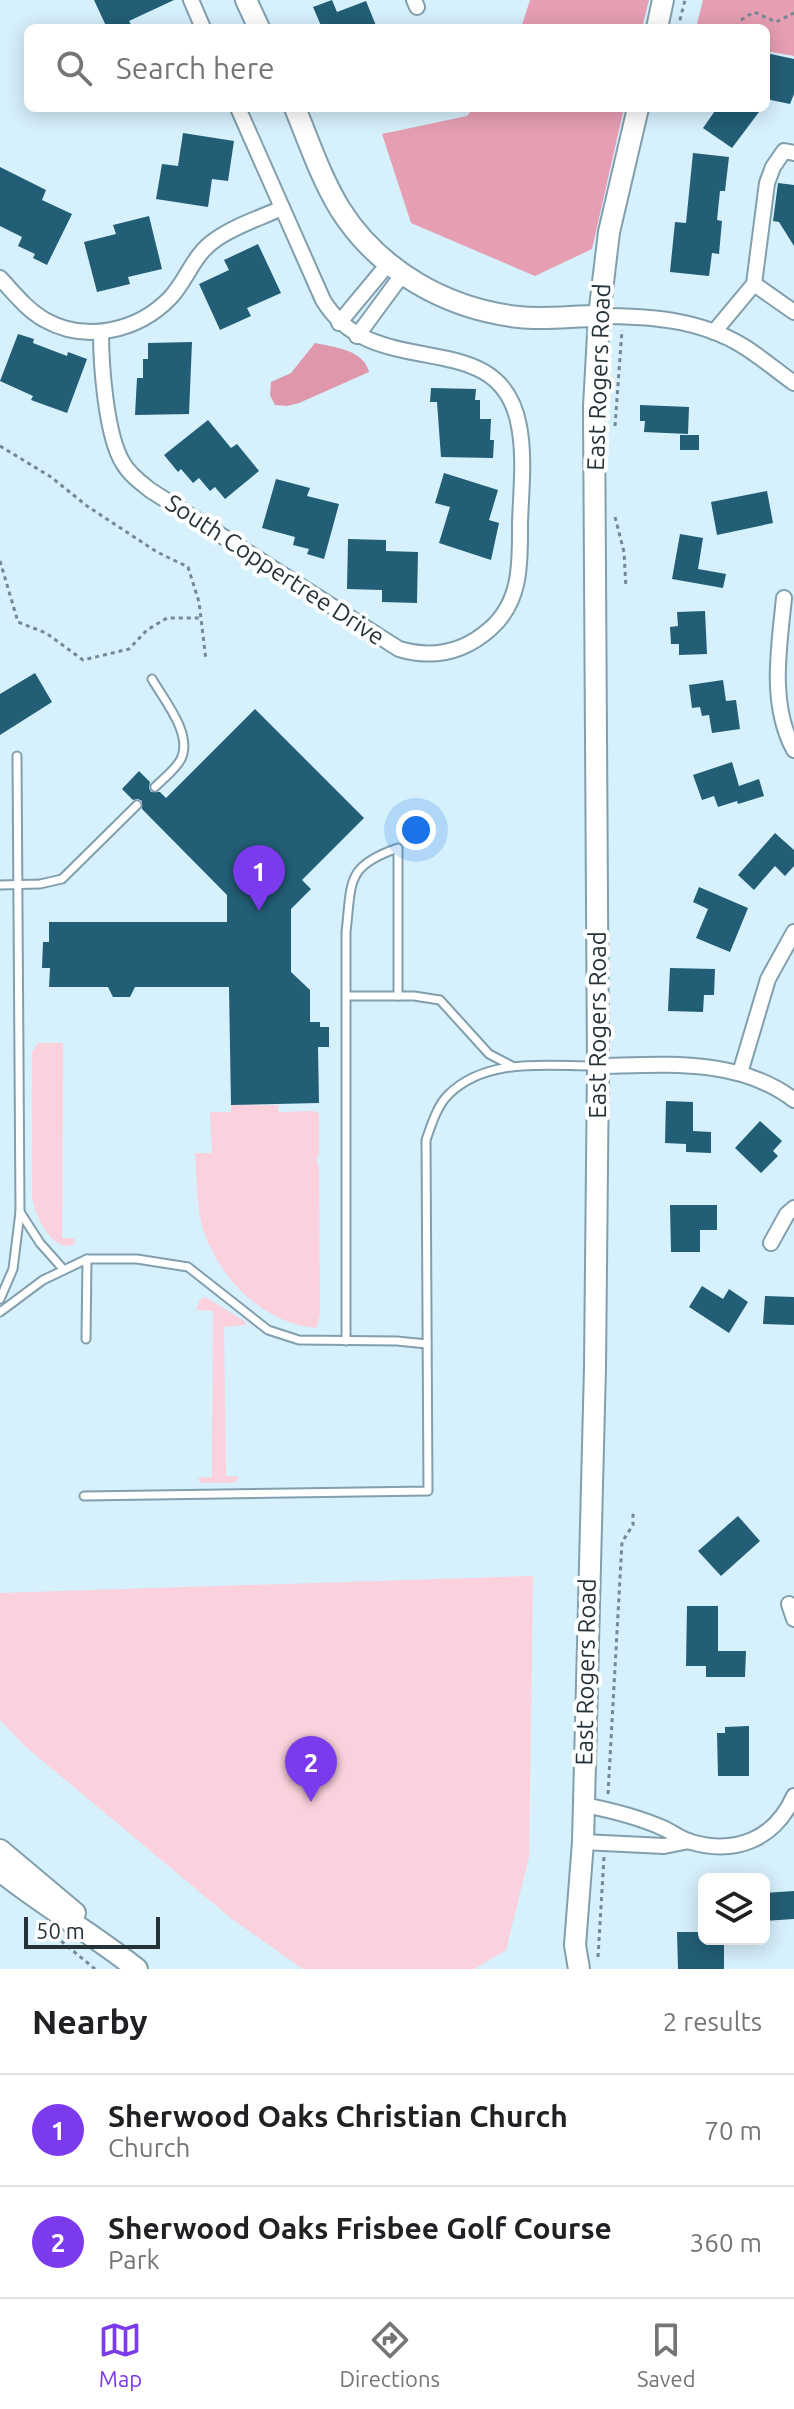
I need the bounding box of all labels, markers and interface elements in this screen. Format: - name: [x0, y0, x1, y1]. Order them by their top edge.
- search box: [24, 24, 770, 112]
- icon: search: [52, 46, 96, 90]
- text: Search here: [116, 51, 275, 85]
- street label: East Rogers Road: [582, 283, 615, 471]
- street label: South Coppertree Drive: [161, 489, 390, 650]
- your location: [396, 810, 436, 850]
- pin: 1: [233, 845, 285, 911]
- street label: East Rogers Road: [584, 931, 611, 1119]
- street label: East Rogers Road: [570, 1578, 601, 1766]
- pin: 2: [285, 1736, 337, 1802]
- map controls: [698, 1873, 770, 1945]
- button: layers: [698, 1873, 770, 1945]
- scale bar: [24, 1913, 160, 1949]
- text: 50 m: [36, 1918, 85, 1943]
- text: Nearby: [32, 2002, 147, 2040]
- text: 2 results: [663, 2007, 762, 2036]
- text: Sherwood Oaks Christian Church: [108, 2099, 568, 2133]
- text: 1: [51, 2116, 65, 2145]
- text: 70 m: [704, 2116, 762, 2145]
- text: Church: [108, 2133, 190, 2162]
- text: Sherwood Oaks Frisbee Golf Course: [108, 2211, 612, 2245]
- text: 2: [51, 2228, 65, 2257]
- text: 360 m: [690, 2228, 762, 2257]
- text: Park: [108, 2245, 160, 2274]
- tab: Map: [98, 2318, 142, 2391]
- tab: Directions: [339, 2318, 440, 2391]
- tab: Saved: [637, 2318, 696, 2391]

